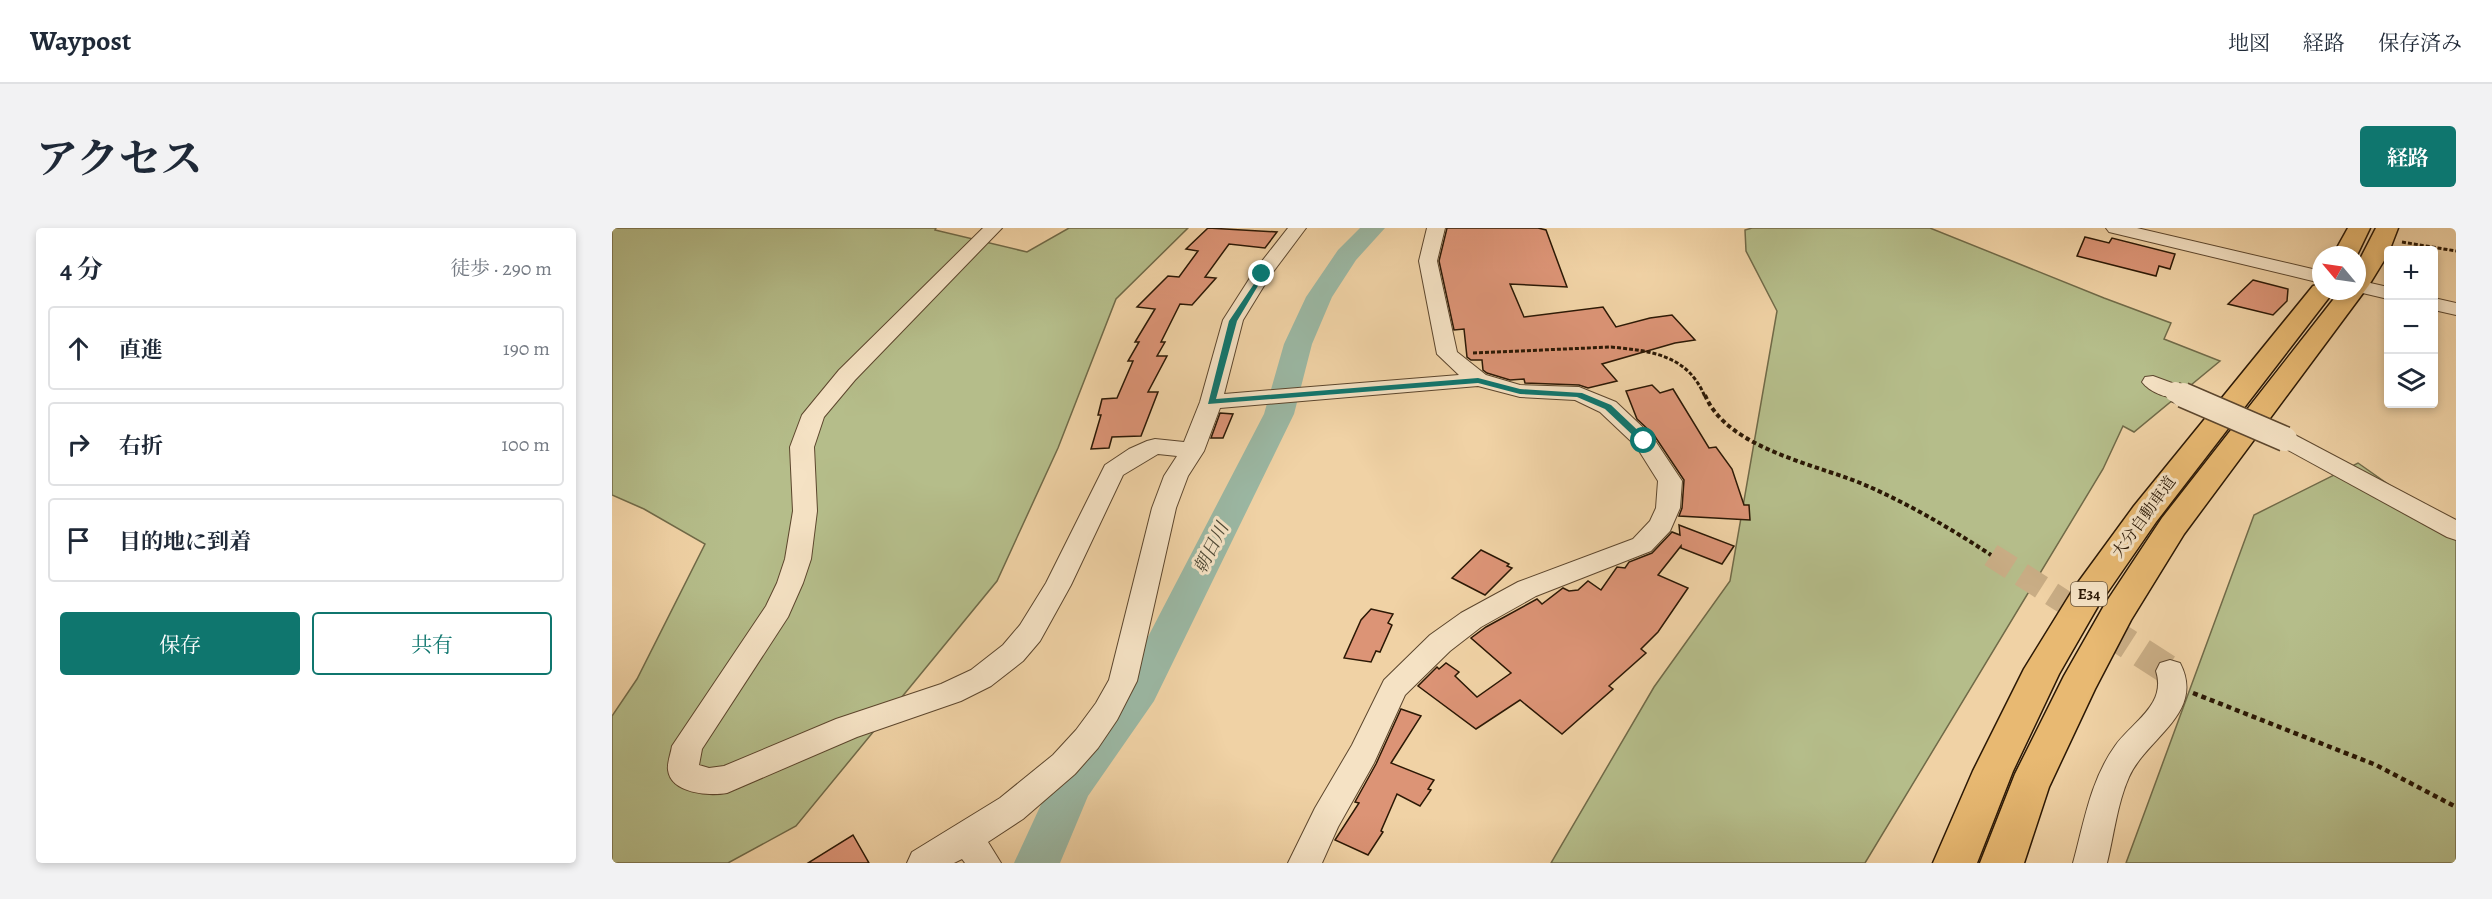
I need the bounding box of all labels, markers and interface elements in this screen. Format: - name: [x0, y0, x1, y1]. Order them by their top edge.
- text: Waypost: [30, 22, 131, 60]
- text: 地図: [2228, 29, 2270, 57]
- text: 経路: [2303, 29, 2345, 57]
- text: 保存済み: [2378, 29, 2462, 57]
- button: 経路: [2360, 126, 2456, 187]
- text: アクセス: [36, 130, 203, 187]
- north arrow: [2312, 246, 2366, 300]
- map controls: [2384, 246, 2438, 408]
- button: +: [2384, 246, 2438, 300]
- text: 4 分: [60, 252, 103, 287]
- text: 徒歩 · 290 m: [450, 255, 552, 282]
- route end: [1248, 260, 1274, 286]
- button: −: [2384, 300, 2438, 354]
- icon: ahead: [62, 332, 95, 365]
- text: 直進: [119, 335, 163, 365]
- text: 190 m: [503, 335, 550, 362]
- button: layers: [2384, 354, 2438, 408]
- route start: [1630, 427, 1656, 453]
- icon: right: [62, 428, 95, 461]
- text: 右折: [119, 431, 163, 461]
- text: 100 m: [501, 431, 550, 458]
- street label: 大分自動車道: [2107, 472, 2181, 562]
- water label: 朝日川: [1188, 517, 1235, 578]
- icon: arrive: [62, 524, 95, 557]
- text: 目的地に到着: [119, 527, 251, 557]
- road number: E34: [2071, 582, 2107, 606]
- button: 保存: [60, 612, 300, 675]
- button: 共有: [312, 612, 552, 675]

